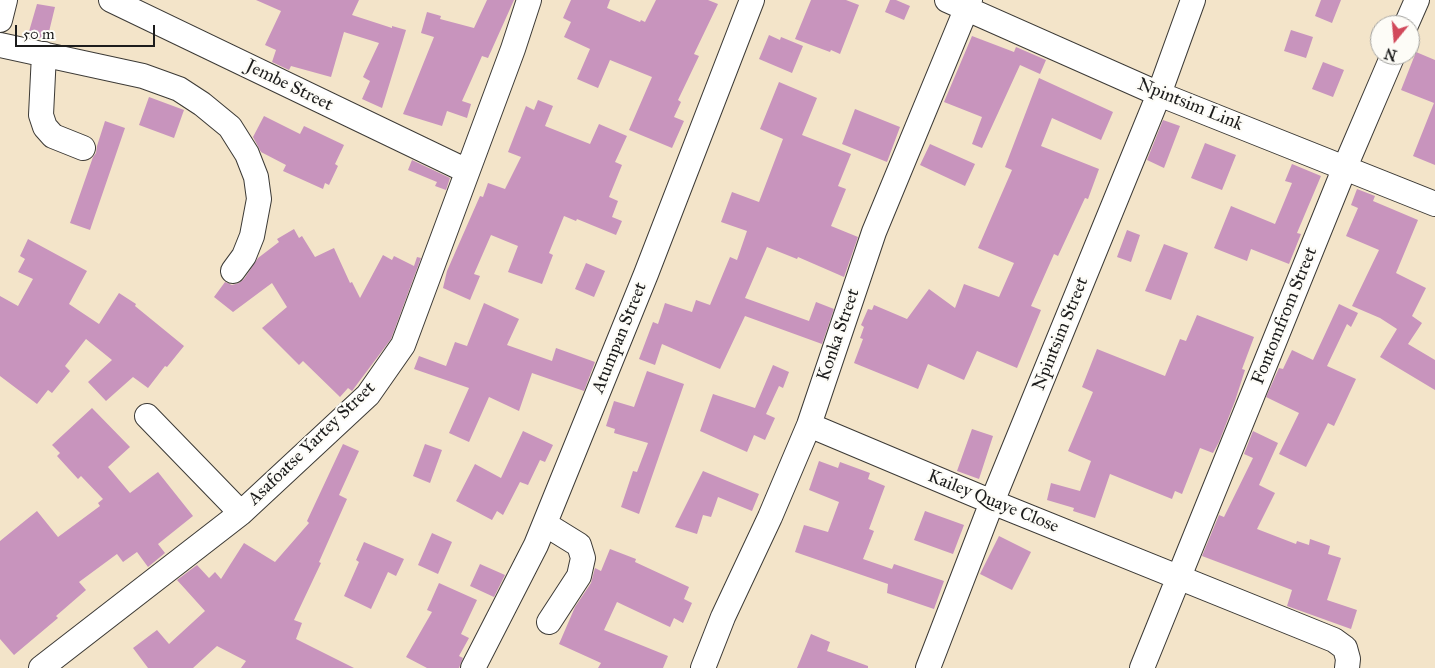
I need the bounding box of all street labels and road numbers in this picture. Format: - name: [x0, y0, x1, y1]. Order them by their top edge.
- street label: Jembe Street: [242, 56, 336, 116]
- street label: Npintsim Link: [1134, 74, 1246, 136]
- street label: Fontomfrom Street: [1248, 244, 1322, 388]
- street label: Npintsim Street: [1028, 274, 1094, 394]
- street label: Atumpan Street: [588, 279, 652, 397]
- street label: Konka Street: [813, 286, 865, 384]
- street label: Asafoatse Yartey Street: [244, 378, 380, 510]
- street label: Kailey Quaye Close: [924, 466, 1062, 538]

